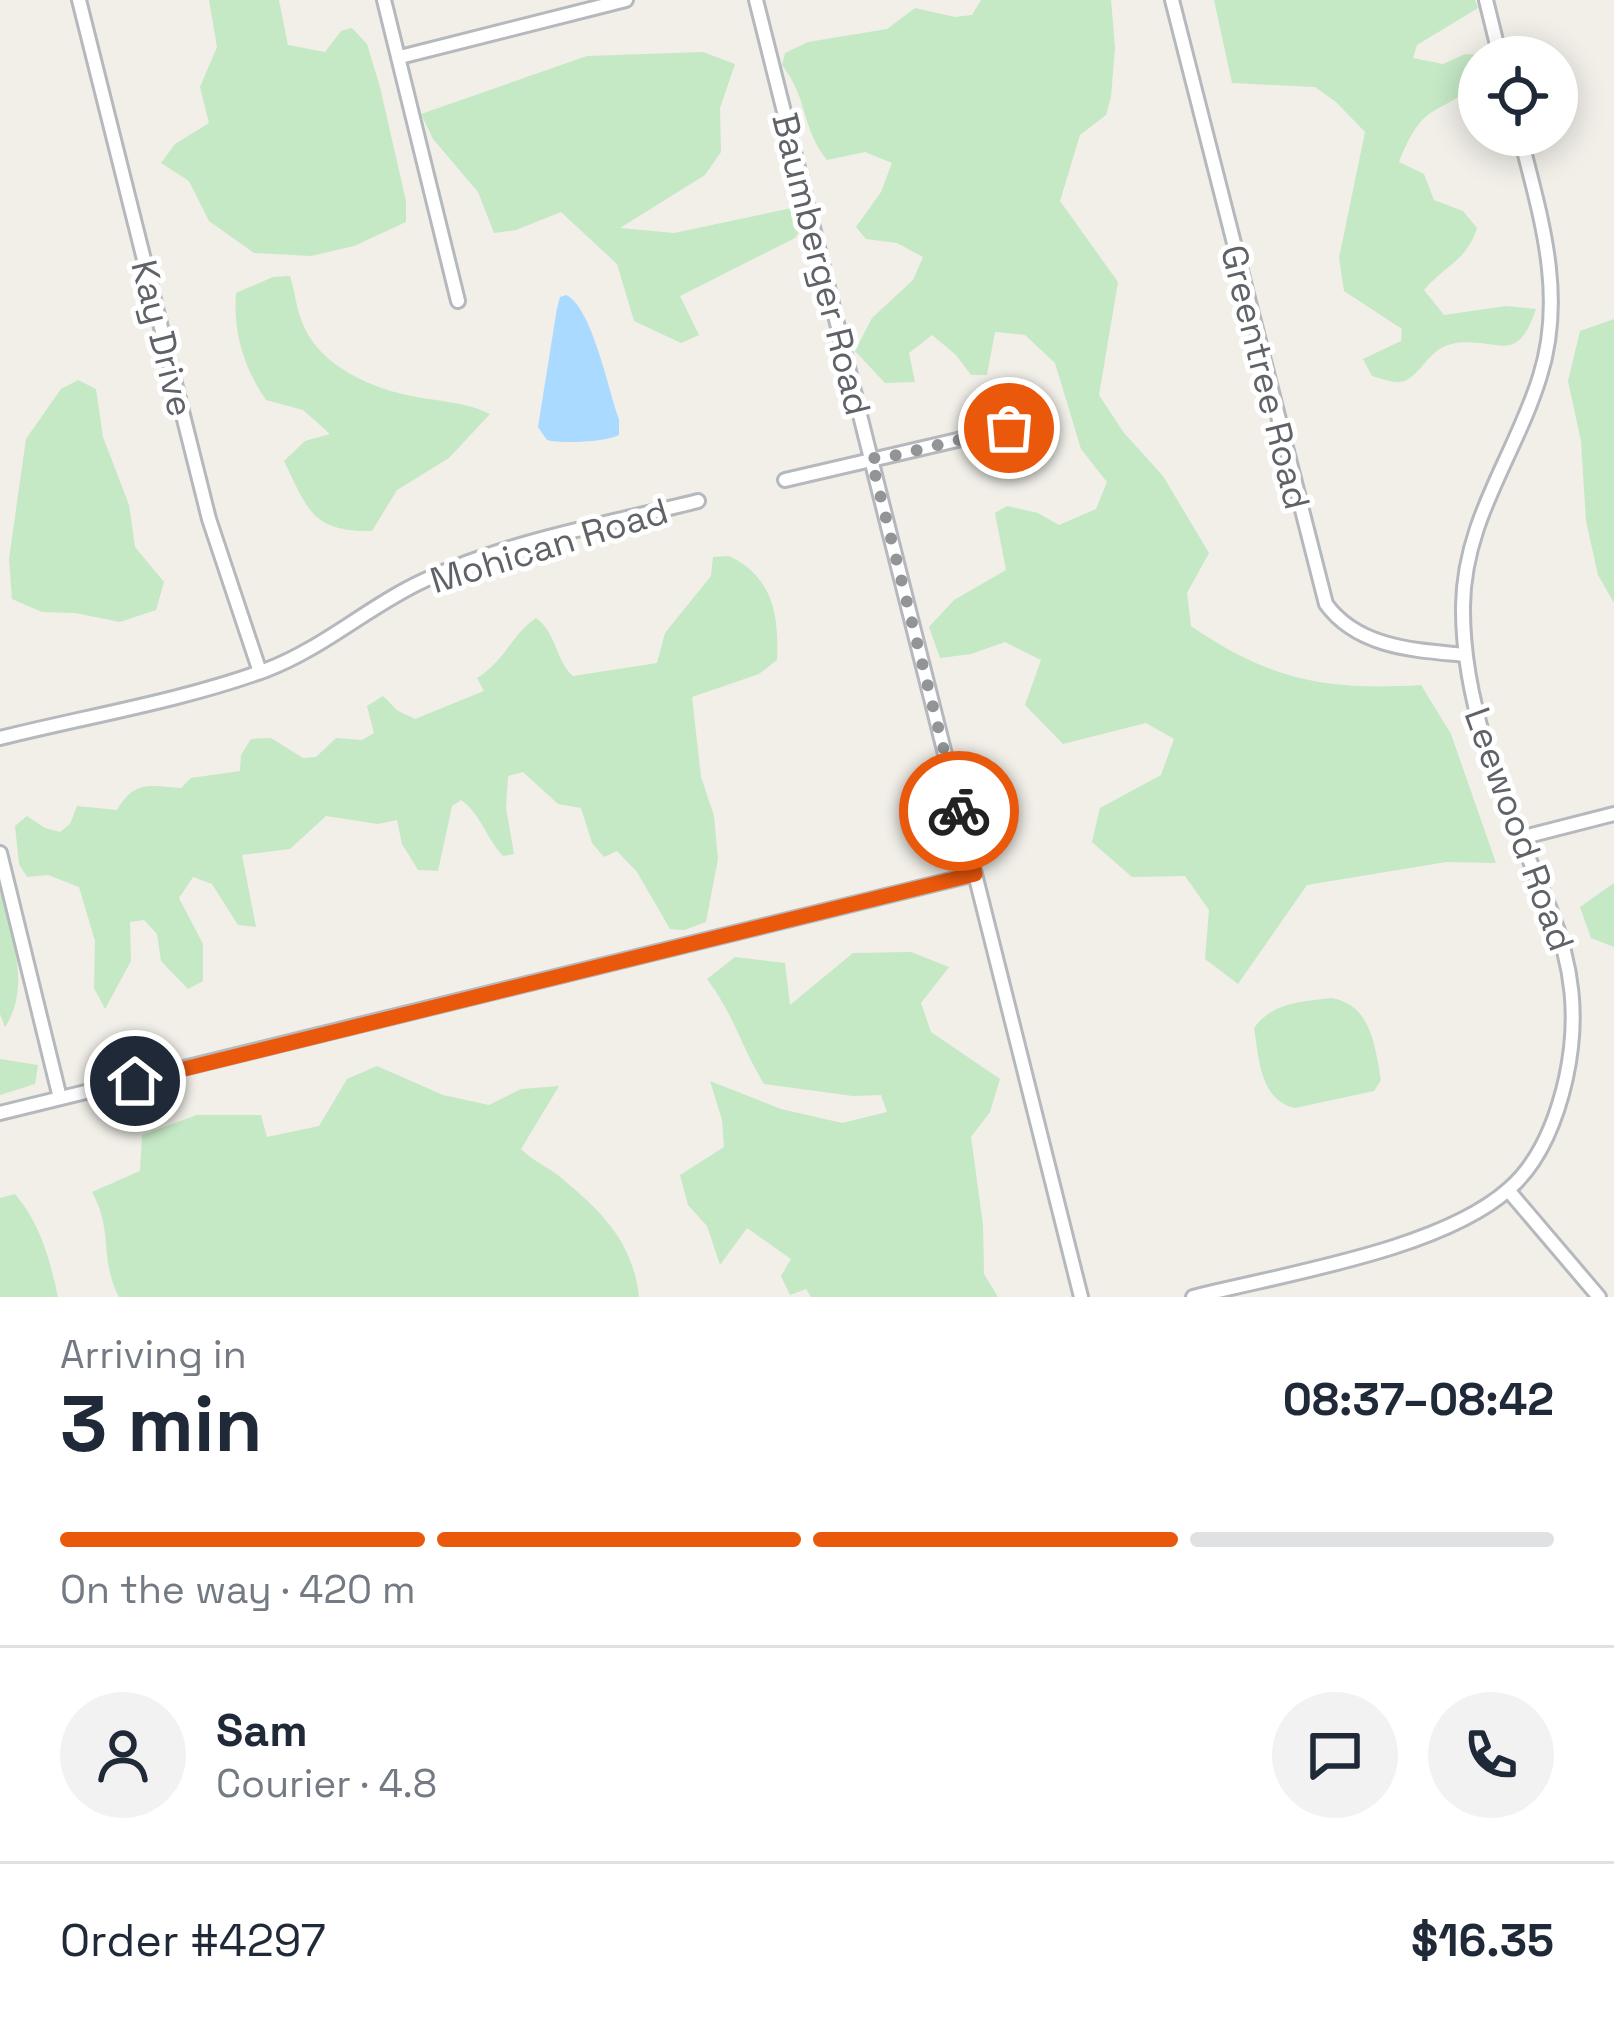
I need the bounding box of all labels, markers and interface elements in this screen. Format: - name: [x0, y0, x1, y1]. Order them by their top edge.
- map controls: [1458, 36, 1578, 156]
- button: locate: [1458, 36, 1578, 156]
- street label: Baumberger Road: [761, 108, 881, 420]
- street label: Greentree Road: [1210, 240, 1320, 514]
- street label: Kay Drive: [120, 255, 204, 421]
- pin: [958, 377, 1060, 479]
- icon: bag: [976, 395, 1042, 461]
- street label: Mohican Road: [425, 488, 674, 604]
- street label: Leewood Road: [1454, 701, 1584, 957]
- courier: [899, 751, 1019, 871]
- icon: bike: [926, 778, 992, 844]
- pin: [84, 1030, 186, 1132]
- icon: home: [102, 1048, 168, 1114]
- text: Arriving in: [60, 1330, 247, 1379]
- text: 08:37–08:42: [1283, 1371, 1554, 1428]
- text: 3 min: [60, 1374, 263, 1474]
- text: On the way · 420 m: [60, 1565, 415, 1614]
- button: person: [60, 1692, 186, 1818]
- button: chat: [1272, 1692, 1398, 1818]
- button: phone: [1428, 1692, 1554, 1818]
- text: Sam: [216, 1702, 308, 1759]
- text: Courier · 4.8: [216, 1759, 437, 1808]
- text: Order #4297: [60, 1912, 326, 1969]
- text: $16.35: [1411, 1912, 1554, 1969]

